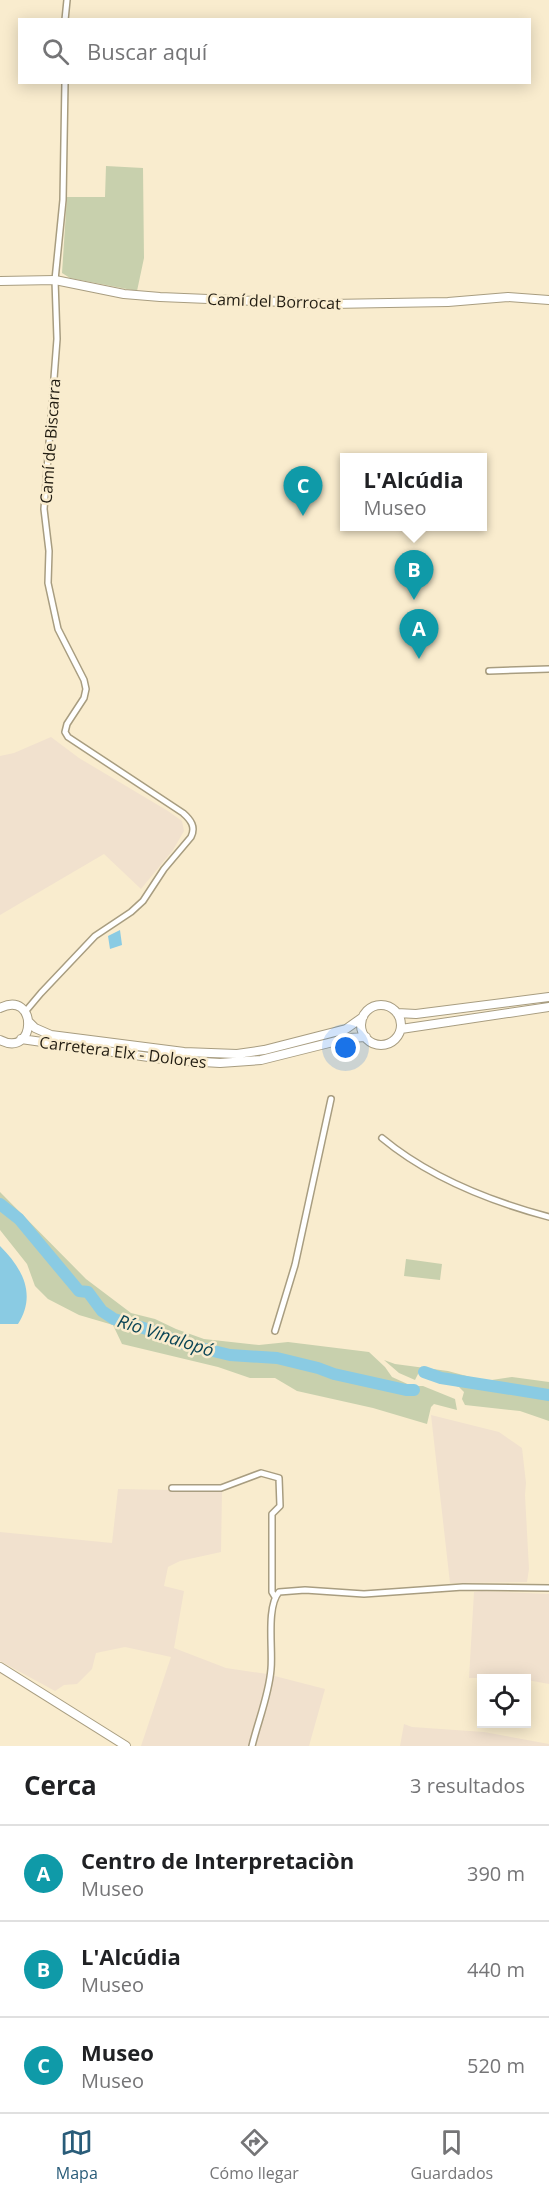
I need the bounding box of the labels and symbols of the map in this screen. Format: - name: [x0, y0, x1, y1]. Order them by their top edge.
- street label: Camí del Borrocat: [207, 288, 342, 314]
- street label: Camí de Biscarra: [35, 378, 65, 504]
- pin: C: [284, 466, 322, 516]
- pin: B: [394, 550, 434, 600]
- pin: A: [400, 610, 438, 659]
- street label: Carretera Elx - Dolores: [38, 1031, 208, 1073]
- your location: [331, 1033, 360, 1062]
- water label: Río Vinalopó: [115, 1308, 217, 1362]

